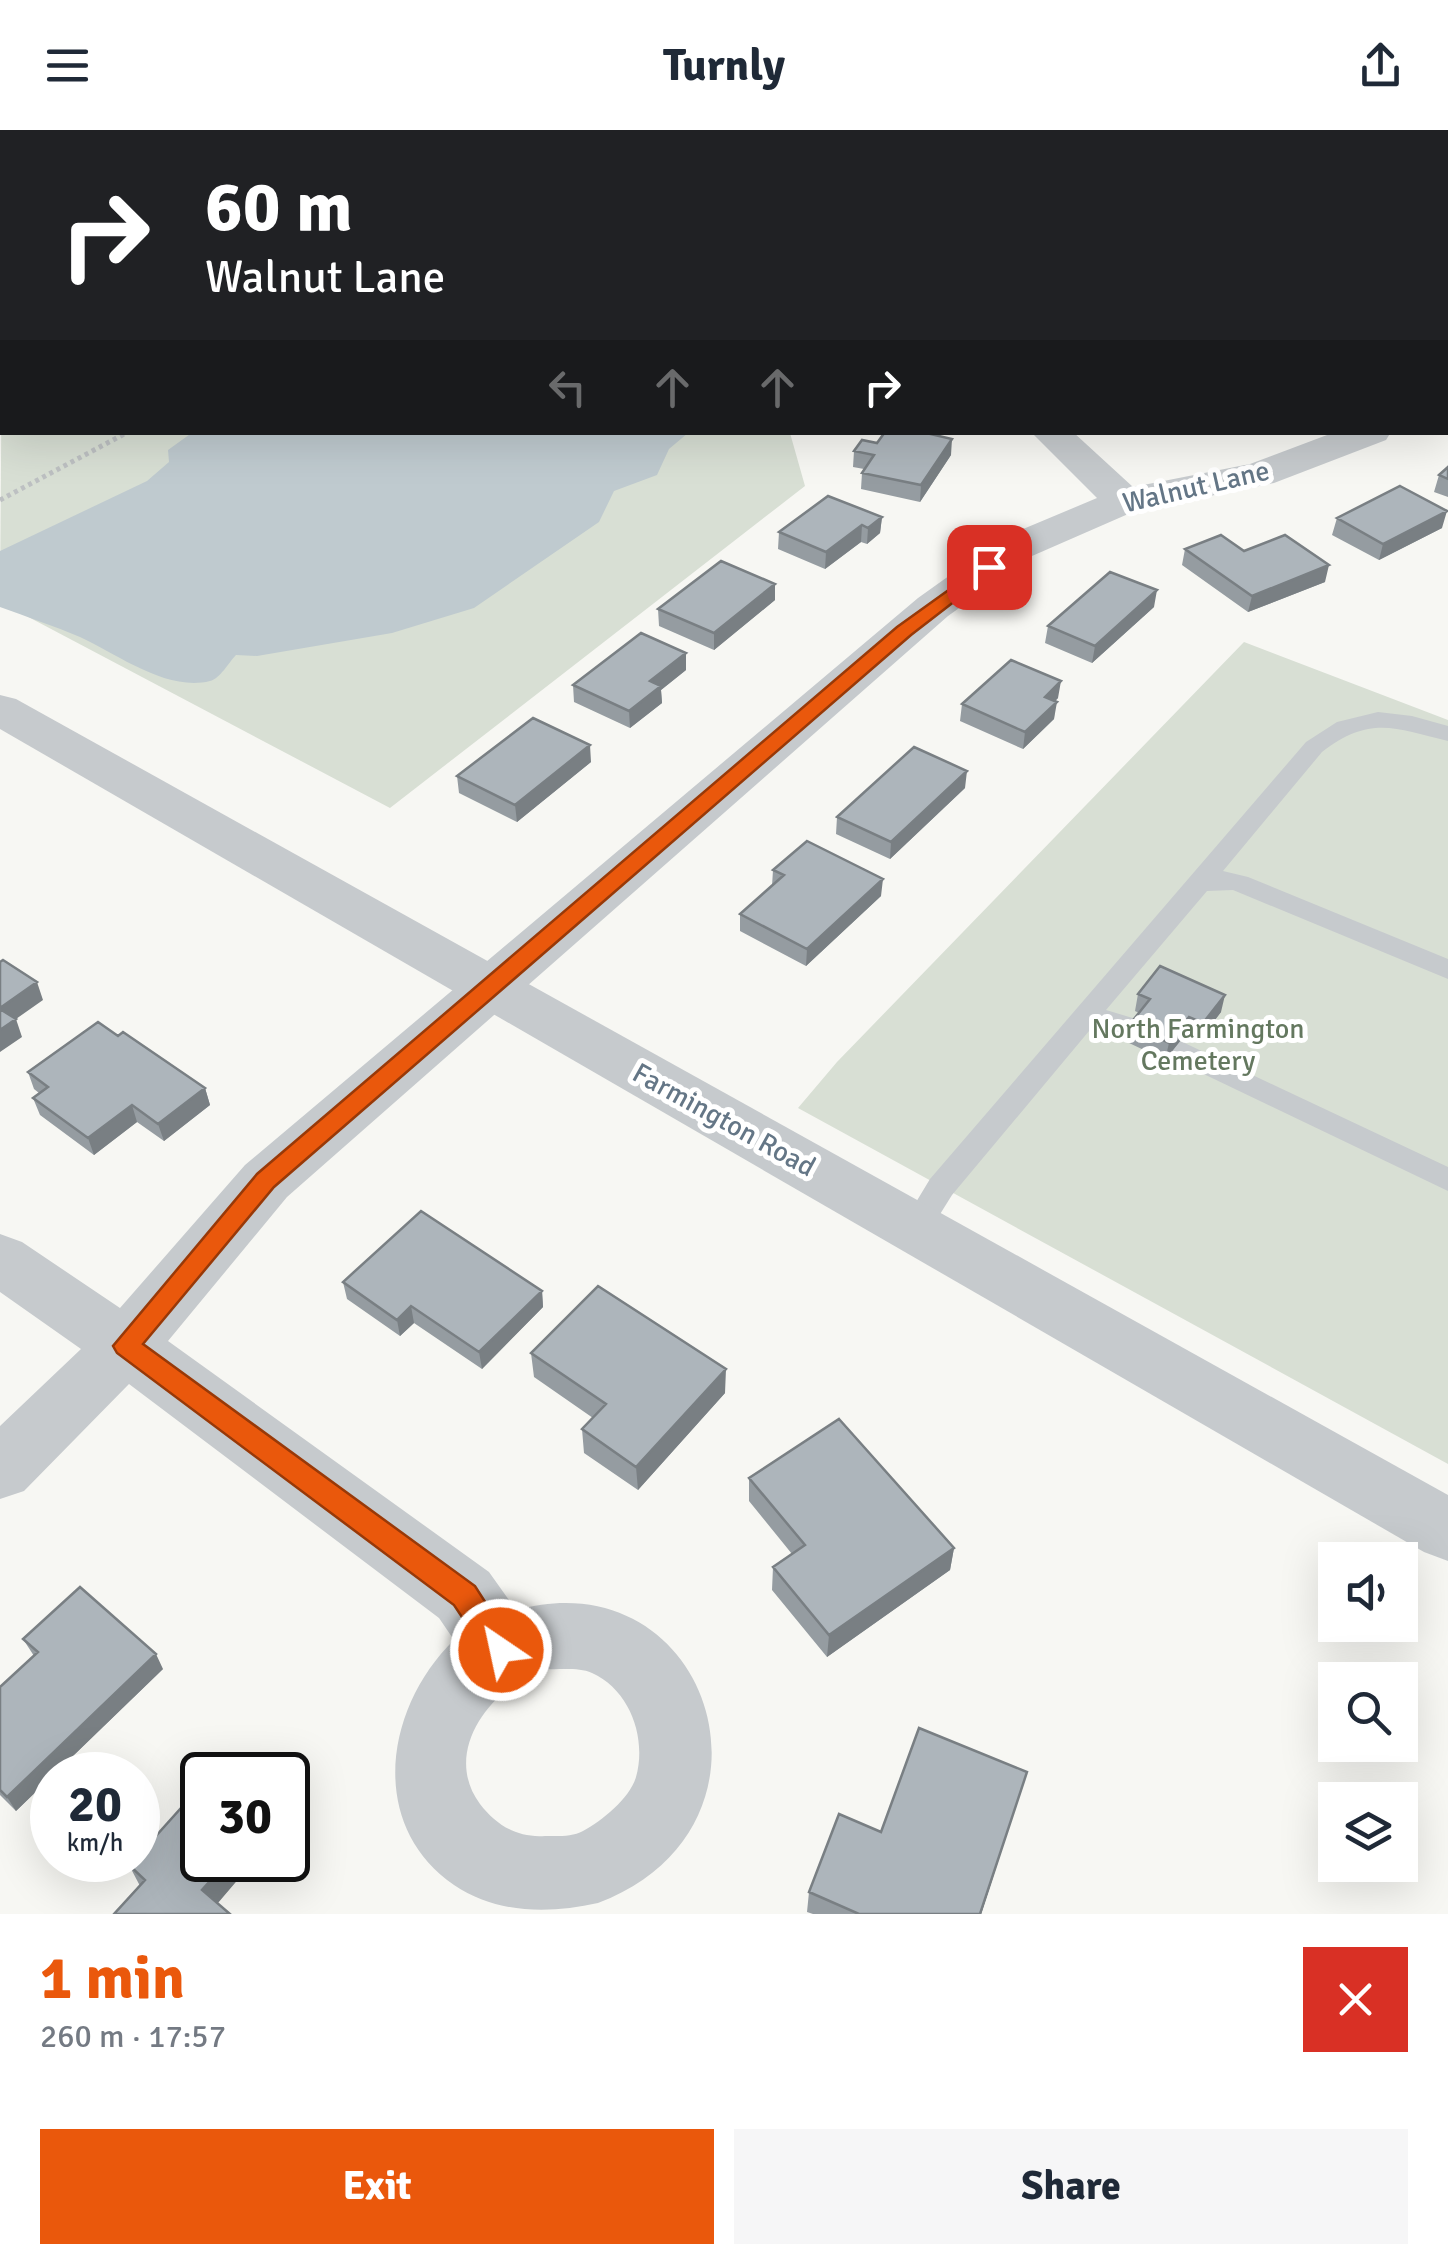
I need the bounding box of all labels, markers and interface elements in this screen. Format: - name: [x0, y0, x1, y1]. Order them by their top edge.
- icon: menu: [40, 38, 95, 93]
- text: Turnly: [663, 38, 785, 93]
- icon: share: [1353, 38, 1408, 93]
- text: 60 m: [205, 164, 353, 250]
- icon: right: [40, 170, 170, 300]
- text: Walnut Lane: [205, 250, 445, 305]
- icon: left: [540, 360, 595, 415]
- icon: ahead: [645, 360, 700, 415]
- icon: ahead: [750, 360, 805, 415]
- icon: right: [855, 360, 910, 415]
- street label: Walnut Lane: [1119, 454, 1273, 520]
- pin: [947, 525, 1032, 610]
- icon: arrive: [962, 540, 1017, 595]
- park label: North Farmington Cemetery: [1091, 1012, 1305, 1078]
- street label: Farmington Road: [627, 1056, 821, 1184]
- map controls: [1318, 1542, 1418, 1882]
- button: sound: [1318, 1542, 1418, 1642]
- position arrow: [449, 1598, 553, 1702]
- button: search: [1318, 1662, 1418, 1762]
- speed limit sign: 30: [180, 1752, 310, 1882]
- text: 20: [68, 1774, 122, 1836]
- button: layers: [1318, 1782, 1418, 1882]
- text: km/h: [67, 1827, 123, 1858]
- text: 1 min: [40, 1942, 185, 2016]
- button: close: [1303, 1947, 1408, 2052]
- text: 260 m · 17:57: [40, 2017, 226, 2056]
- button: Exit: [40, 2129, 714, 2244]
- button: Share: [734, 2129, 1408, 2244]

